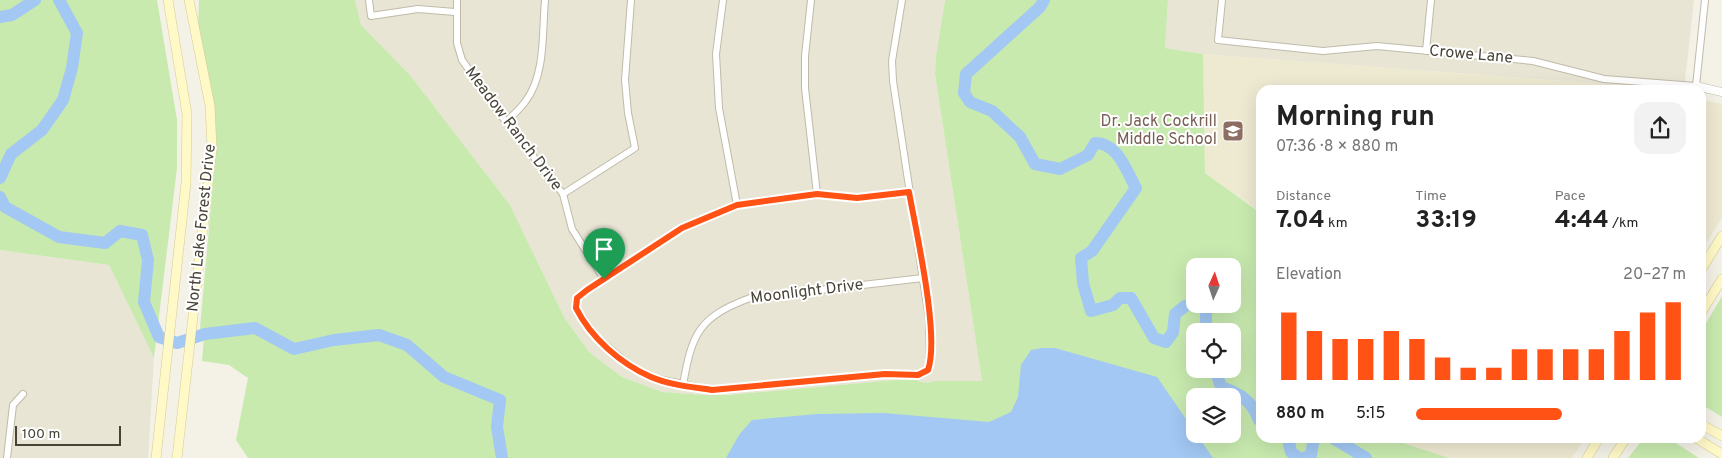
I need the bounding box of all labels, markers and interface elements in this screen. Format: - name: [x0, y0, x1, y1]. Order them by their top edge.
- street label: Crowe Lane: [1428, 41, 1514, 69]
- street label: Meadow Ranch Drive: [460, 63, 566, 195]
- text: Morning run: [1276, 100, 1435, 136]
- button: share: [1634, 102, 1686, 154]
- place label: Dr. Jack Cockrill Middle School: [1100, 112, 1217, 150]
- school or university icon: Dr. Jack Cockrill Middle School: [1221, 119, 1245, 143]
- text: 07:36 · 8 × 880 m: [1276, 137, 1398, 157]
- street label: North Lake Forest Drive: [183, 143, 221, 313]
- text: Distance: [1276, 188, 1331, 205]
- text: Time: [1415, 188, 1447, 205]
- text: Pace: [1555, 188, 1585, 205]
- text: 7.04: [1276, 205, 1325, 237]
- text: 33:19: [1415, 205, 1477, 237]
- text: 4:44: [1555, 205, 1609, 237]
- text: km: [1325, 215, 1348, 232]
- text: /km: [1609, 215, 1638, 232]
- pin: [583, 228, 625, 279]
- icon: arrive: [590, 235, 618, 263]
- north arrow: [1186, 258, 1241, 312]
- map controls: [1186, 258, 1241, 443]
- text: Elevation: [1276, 265, 1342, 285]
- text: 20–27 m: [1623, 265, 1686, 285]
- street label: Moonlight Drive: [749, 275, 865, 309]
- button: locate: [1186, 323, 1241, 378]
- button: layers: [1186, 388, 1241, 443]
- text: 880 m: [1276, 404, 1324, 424]
- text: 5:15: [1356, 404, 1385, 424]
- scale bar: [15, 423, 121, 446]
- text: 100 m: [22, 426, 60, 443]

